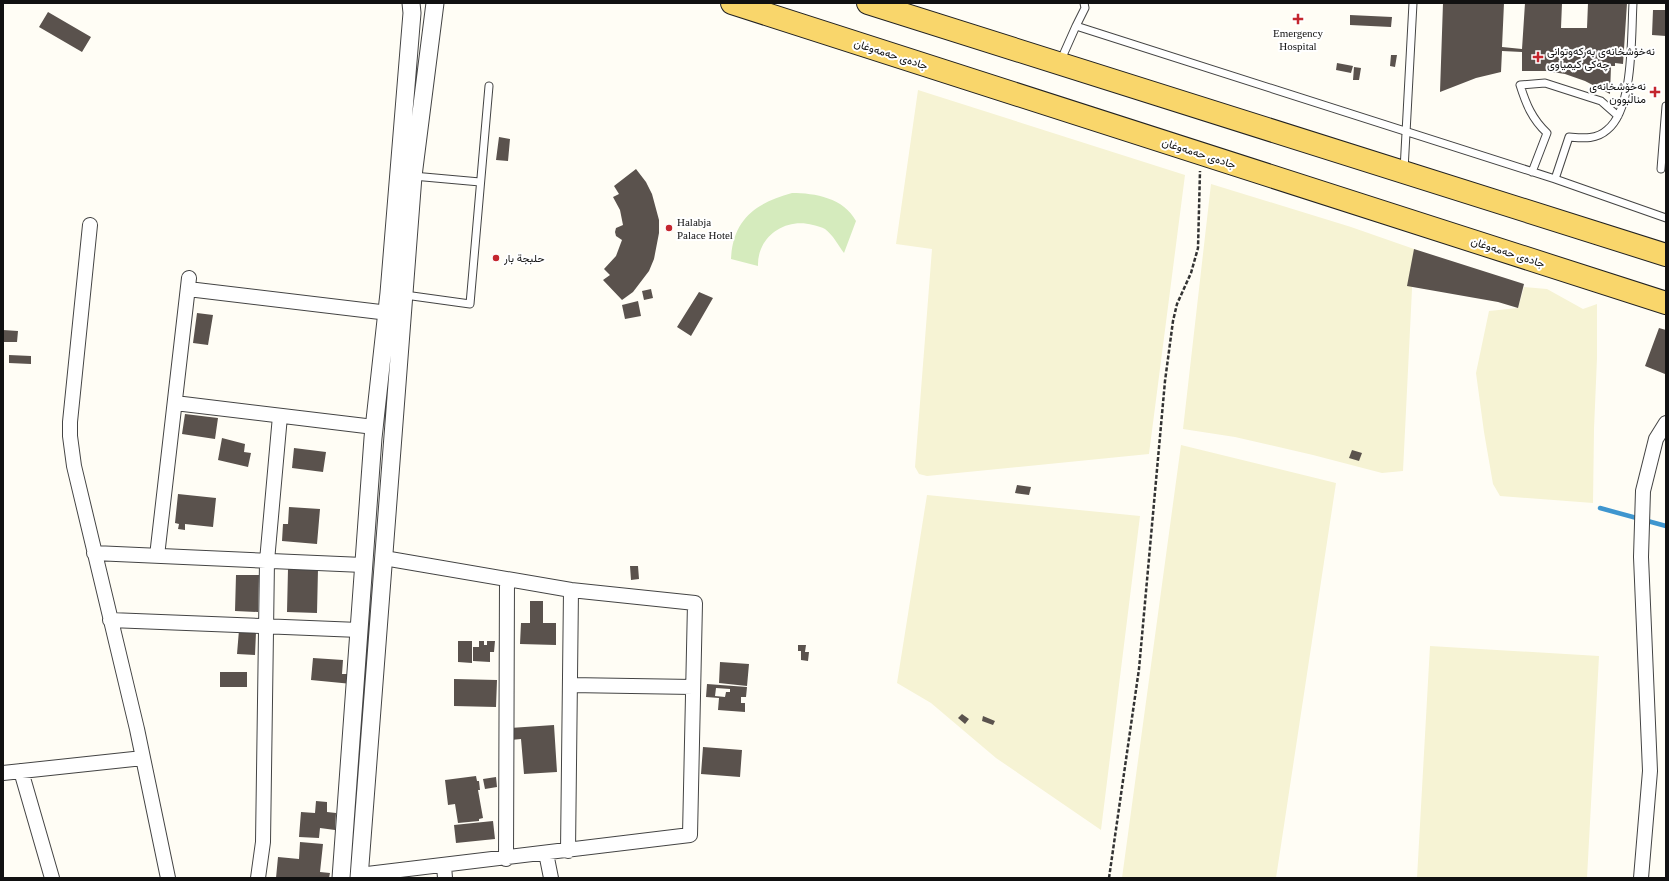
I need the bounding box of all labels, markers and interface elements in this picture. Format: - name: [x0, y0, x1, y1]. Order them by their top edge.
- marker: Emergency Hospital: [1292, 13, 1304, 25]
- place label: Emergency Hospital: [1273, 27, 1323, 52]
- street label: جادەی حەمەوغان: [852, 36, 929, 73]
- place label: نەخۆشخانەی بەرکەوتوانی چەکی کیمیاوی: [1547, 45, 1655, 72]
- marker: نەخۆشخانەی بەرکەوتوانی چەکی کیمیاوی: [1532, 51, 1544, 63]
- place label: نەخۆشخانەی مناڵبوون: [1589, 80, 1646, 106]
- marker: نەخۆشخانەی مناڵبوون: [1649, 86, 1661, 98]
- street label: جادەی حەمەوغان: [1160, 135, 1237, 172]
- place label: Halabja Palace Hotel: [677, 216, 733, 241]
- marker: Halabja Palace Hotel: [664, 223, 674, 233]
- street label: جادەی حەمەوغان: [1469, 234, 1546, 271]
- place label: حلبجة بار: [503, 252, 545, 265]
- marker: حلبجة بار: [491, 253, 501, 263]

